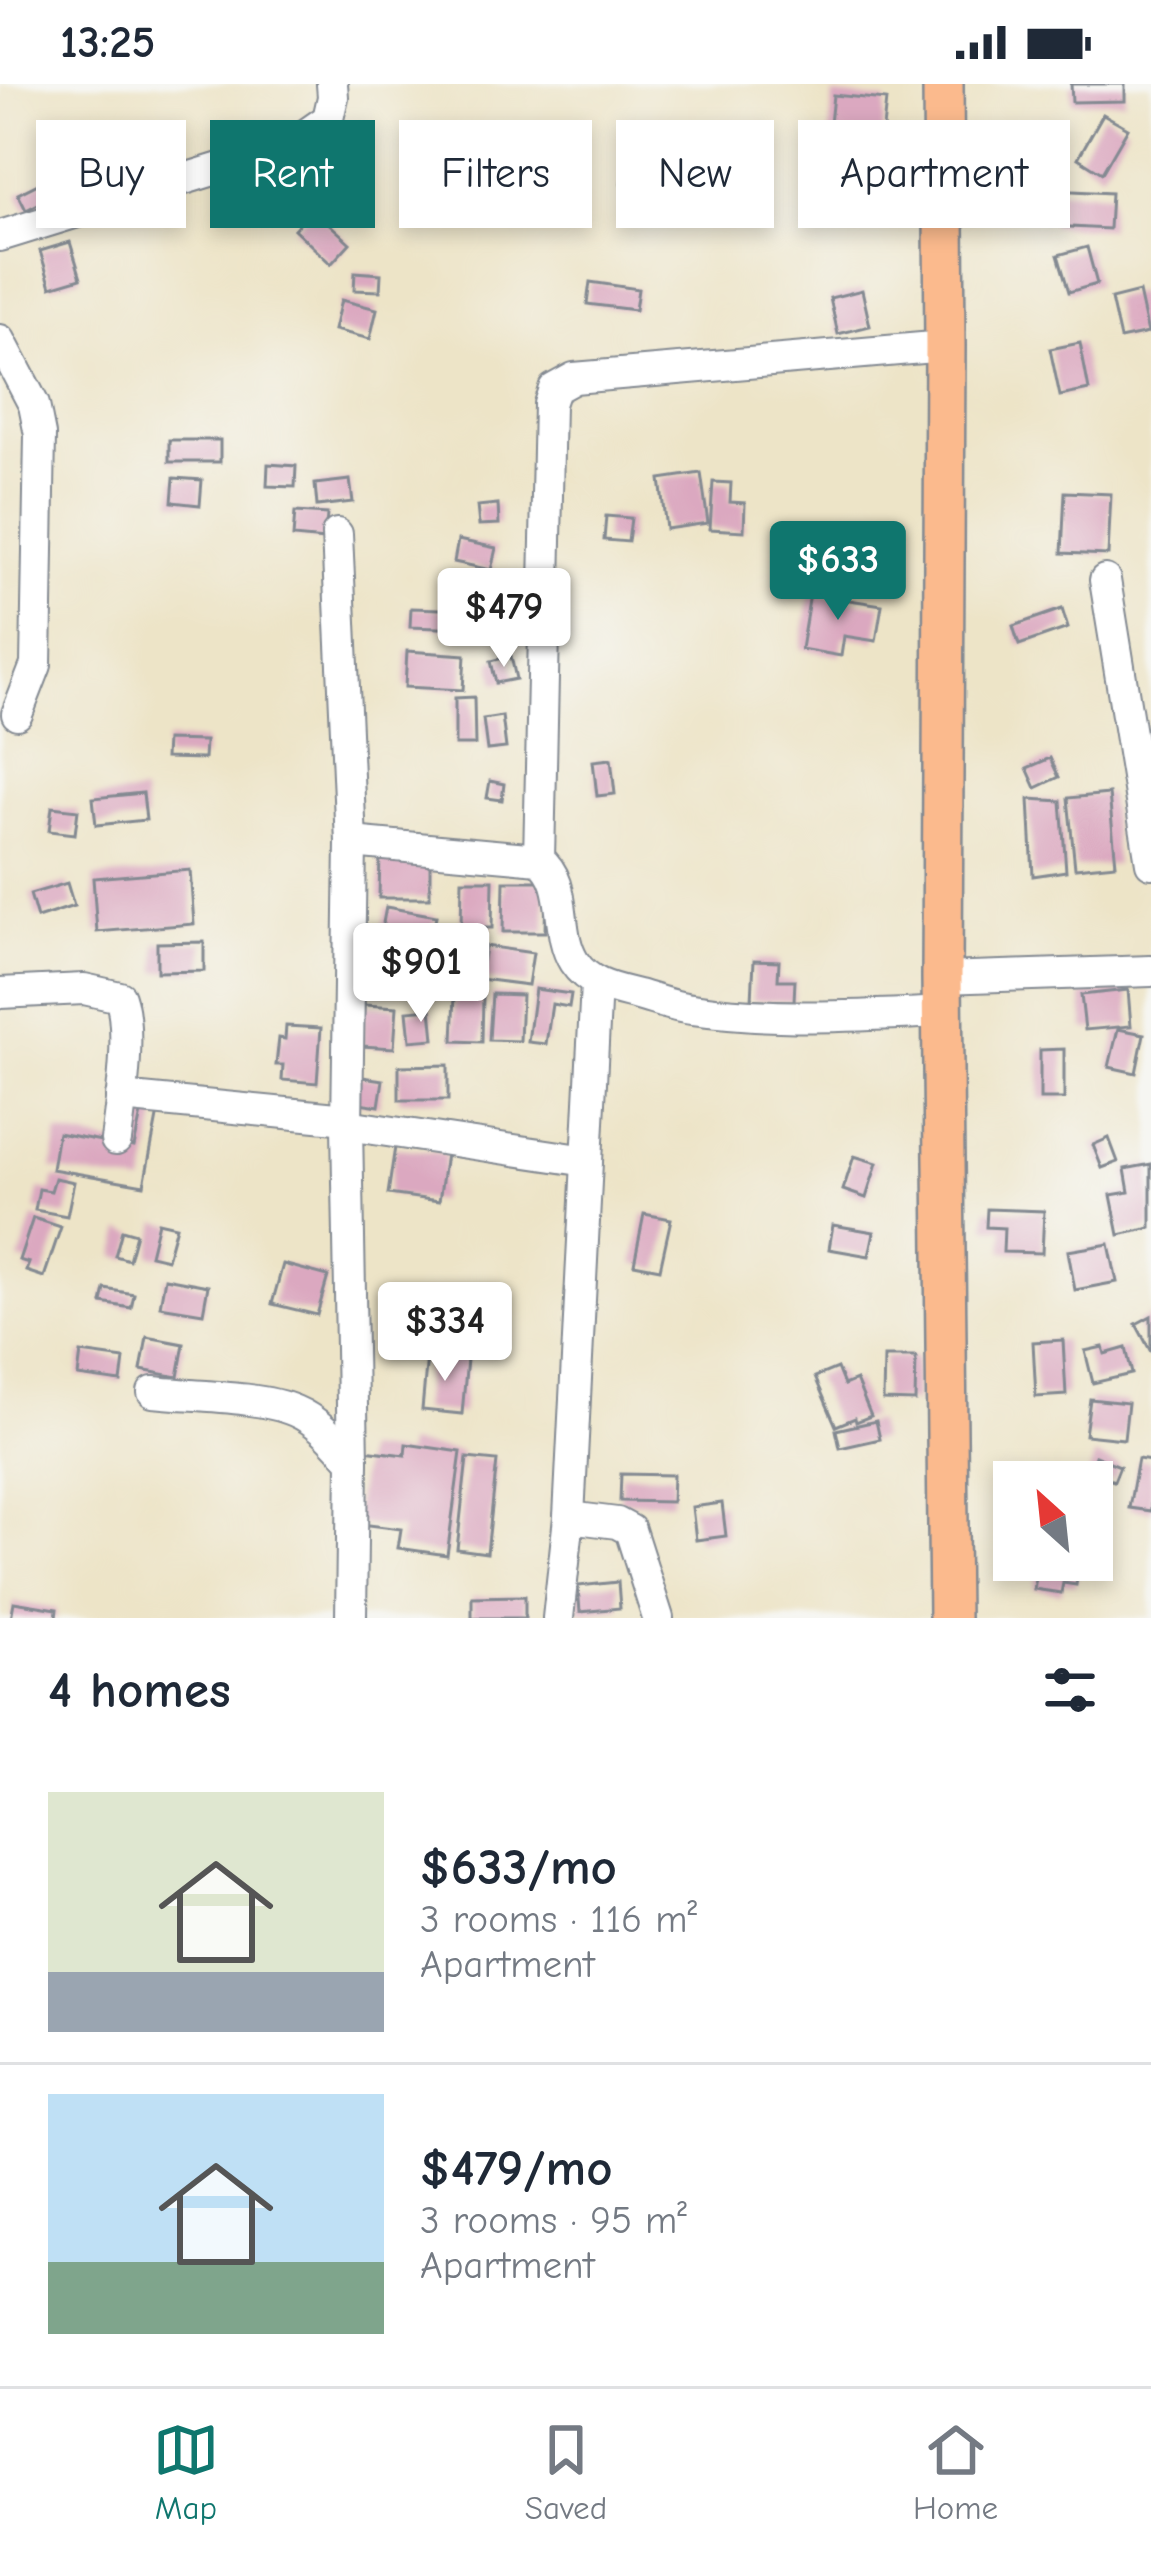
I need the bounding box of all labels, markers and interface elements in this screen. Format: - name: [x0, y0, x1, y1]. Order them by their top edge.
- text: 13:25: [60, 16, 156, 68]
- chip: Buy: [36, 120, 186, 228]
- chip: Rent: [210, 120, 375, 228]
- chip: Filters: [399, 120, 592, 228]
- chip: New: [616, 120, 774, 228]
- chip: Apartment: [798, 120, 1070, 228]
- pin: $633: [767, 521, 909, 623]
- text: $633: [797, 537, 879, 582]
- pin: $479: [433, 568, 575, 670]
- text: $479: [465, 584, 543, 629]
- pin: $901: [350, 923, 492, 1025]
- text: $901: [380, 939, 462, 984]
- pin: $334: [374, 1282, 516, 1384]
- text: $334: [405, 1298, 485, 1343]
- north arrow: [993, 1461, 1113, 1581]
- map controls: [993, 1461, 1113, 1581]
- icon: filters: [1037, 1657, 1103, 1723]
- text: 4 homes: [48, 1661, 231, 1720]
- text: $633/mo: [420, 1838, 617, 1897]
- icon: home: [144, 1840, 288, 1984]
- text: 3 rooms · 116 m²: [420, 1897, 697, 1942]
- text: Apartment: [420, 1942, 595, 1987]
- text: $479/mo: [420, 2139, 613, 2198]
- icon: home: [144, 2142, 288, 2286]
- text: 3 rooms · 95 m²: [420, 2198, 687, 2243]
- text: Apartment: [420, 2243, 595, 2288]
- tab: Map: [153, 2417, 219, 2527]
- tab: Saved: [525, 2417, 607, 2527]
- tab: Home: [913, 2417, 998, 2527]

